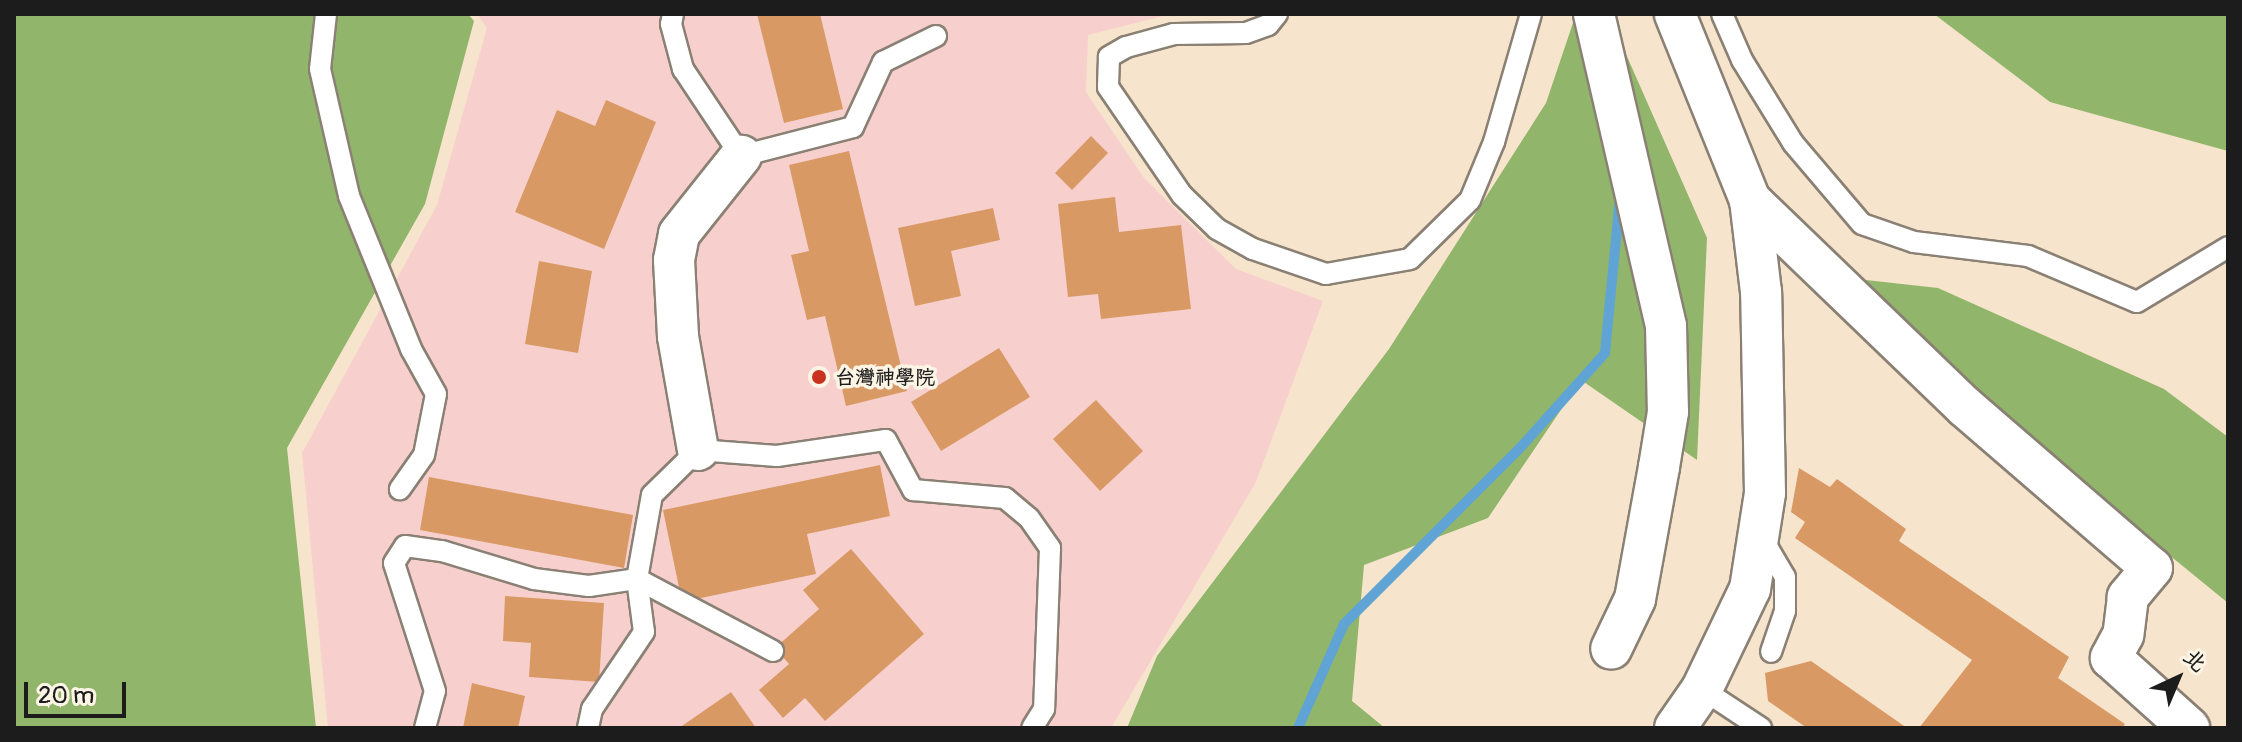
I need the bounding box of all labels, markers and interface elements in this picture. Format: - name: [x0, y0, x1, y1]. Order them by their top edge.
- place label: 台灣神學院: [835, 365, 935, 389]
- marker: 台灣神學院: [810, 368, 828, 386]
- north arrow: [2138, 638, 2218, 718]
- text: 北: [2177, 643, 2212, 678]
- scale bar: [28, 666, 130, 716]
- text: 20 m: [38, 681, 94, 710]

